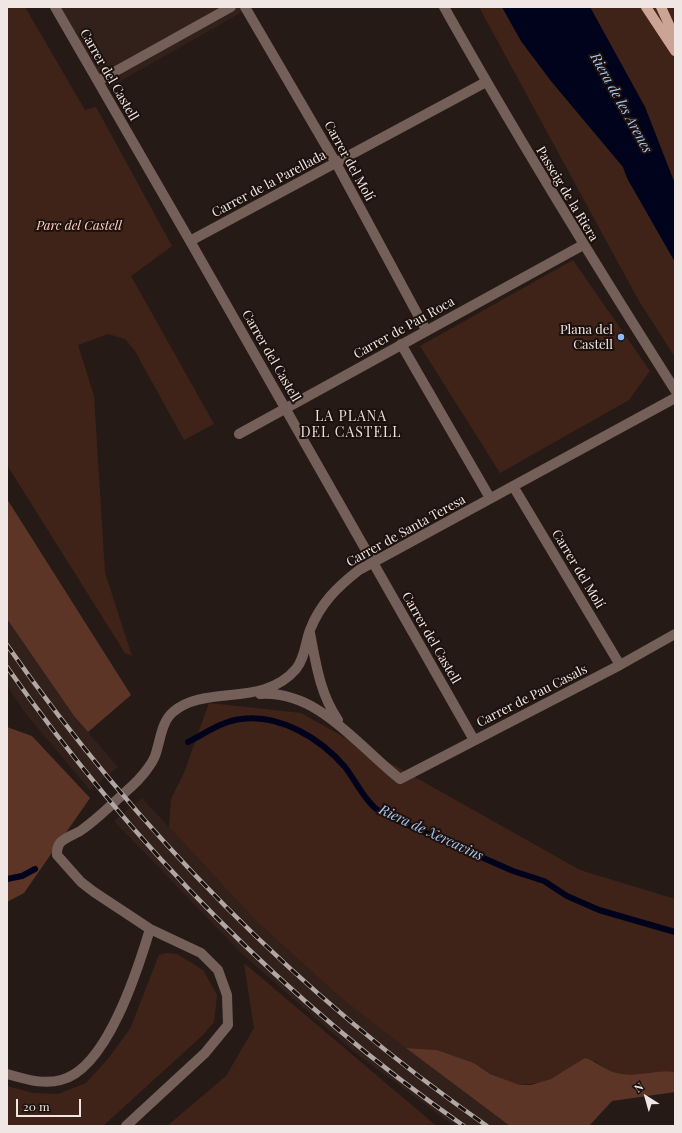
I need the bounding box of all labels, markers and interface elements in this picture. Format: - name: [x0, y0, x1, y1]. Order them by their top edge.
- street label: Carrer del Castell: [76, 26, 142, 124]
- water label: Riera de les Arenes: [587, 50, 655, 156]
- street label: Carrer del Molí: [321, 118, 377, 204]
- street label: Passeig de la Riera: [533, 144, 601, 244]
- street label: Carrer de la Parellada: [209, 147, 329, 221]
- park label: Parc del Castell: [36, 218, 122, 234]
- street label: Carrer de Pau Roca: [351, 294, 457, 362]
- street label: Carrer del Castell: [238, 307, 304, 405]
- place label: Plana del Castell: [560, 322, 613, 353]
- marker: Plana del Castell: [616, 332, 626, 342]
- district label: LA PLANA DEL CASTELL: [301, 409, 401, 442]
- street label: Carrer de Santa Teresa: [344, 492, 468, 570]
- street label: Carrer del Molí: [548, 527, 608, 611]
- street label: Carrer del Castell: [398, 589, 464, 687]
- street label: Carrer de Pau Casals: [474, 661, 590, 731]
- water label: Riera de Xercavins: [376, 802, 486, 864]
- north arrow: [626, 1077, 666, 1117]
- text: N: [631, 1079, 646, 1095]
- scale bar: [18, 1091, 83, 1117]
- text: 20 m: [23, 1098, 50, 1114]

